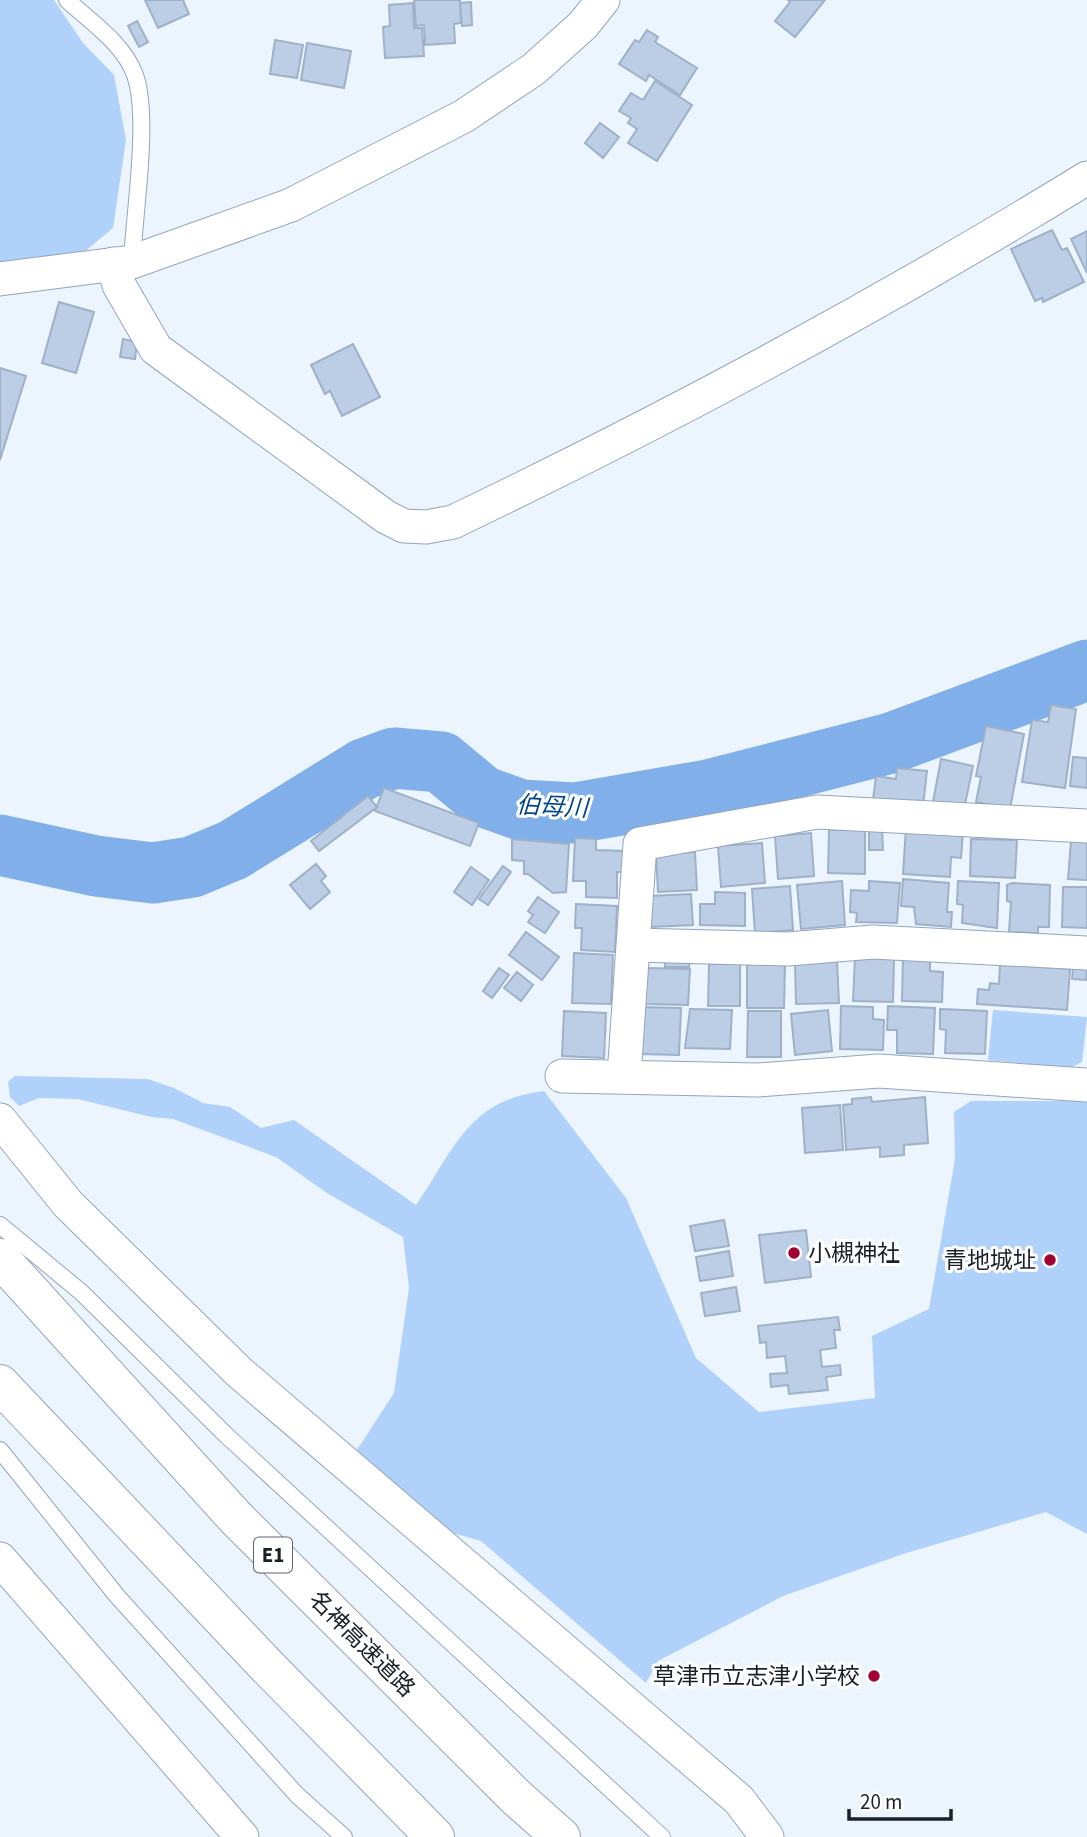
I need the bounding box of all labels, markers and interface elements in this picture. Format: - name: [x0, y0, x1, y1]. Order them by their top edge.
- water label: 伯母川: [515, 788, 592, 827]
- place label: 小槻神社: [808, 1237, 900, 1270]
- place label: 青地城址: [944, 1244, 1036, 1277]
- marker: 小槻神社: [786, 1245, 802, 1261]
- marker: 青地城址: [1042, 1252, 1058, 1268]
- road number: E1: [254, 1538, 292, 1572]
- street label: 名神高速道路: [302, 1584, 422, 1704]
- place label: 草津市立志津小学校: [653, 1660, 860, 1693]
- marker: 草津市立志津小学校: [866, 1668, 882, 1684]
- scale bar: [849, 1778, 950, 1822]
- text: 20 m: [860, 1787, 902, 1817]

